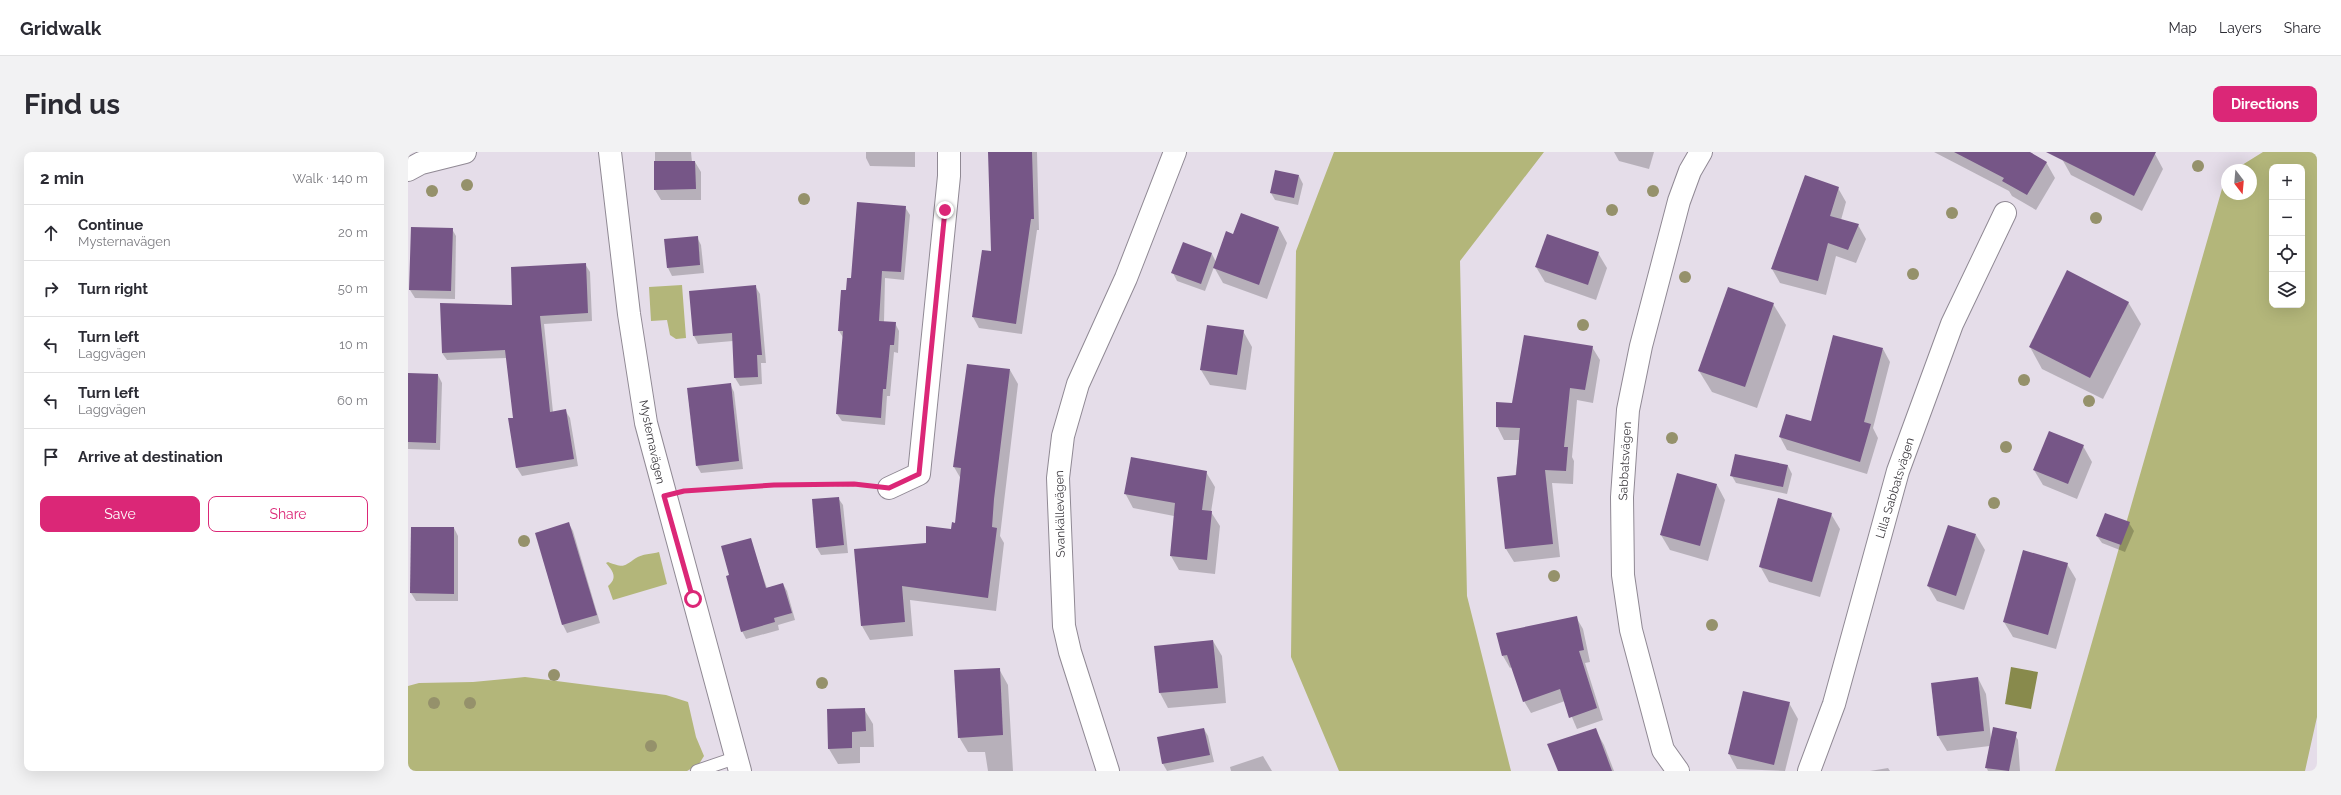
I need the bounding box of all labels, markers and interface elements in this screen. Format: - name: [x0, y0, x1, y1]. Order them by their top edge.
- text: Gridwalk: [20, 17, 101, 39]
- text: Map: [2169, 20, 2197, 36]
- text: Layers: [2219, 20, 2262, 36]
- text: Share: [2284, 20, 2321, 36]
- button: Directions: [2213, 86, 2317, 122]
- text: Find us: [24, 88, 120, 121]
- north arrow: [2221, 164, 2257, 200]
- map controls: [2269, 164, 2305, 308]
- button: +: [2269, 164, 2305, 200]
- text: 2 min: [40, 168, 84, 188]
- text: Walk · 140 m: [293, 171, 368, 186]
- button: −: [2269, 200, 2305, 236]
- route end: [936, 201, 954, 219]
- text: Continue: [78, 216, 143, 234]
- icon: ahead: [40, 222, 62, 244]
- text: 20 m: [338, 225, 368, 240]
- text: Mysternavägen: [78, 234, 171, 249]
- button: locate: [2269, 236, 2305, 272]
- button: layers: [2269, 272, 2305, 308]
- icon: right: [40, 278, 62, 300]
- text: Turn right: [78, 280, 148, 298]
- text: 50 m: [338, 281, 368, 296]
- text: Turn left: [78, 328, 139, 346]
- icon: left: [40, 334, 62, 356]
- text: 10 m: [339, 337, 368, 352]
- text: Laggvägen: [78, 346, 146, 361]
- text: Turn left: [78, 384, 139, 402]
- icon: left: [40, 390, 62, 412]
- text: 60 m: [337, 393, 368, 408]
- street label: Mysternavägen: [636, 399, 668, 485]
- text: Laggvägen: [78, 402, 146, 417]
- street label: Sabbatsvägen: [1616, 421, 1634, 501]
- street label: Lilla Sabbatsvägen: [1873, 436, 1917, 540]
- icon: arrive: [40, 446, 62, 468]
- text: Arrive at destination: [78, 448, 223, 466]
- street label: Svankällevägen: [1052, 470, 1068, 558]
- button: Save: [40, 496, 200, 532]
- button: Share: [208, 496, 368, 532]
- route start: [684, 590, 702, 608]

